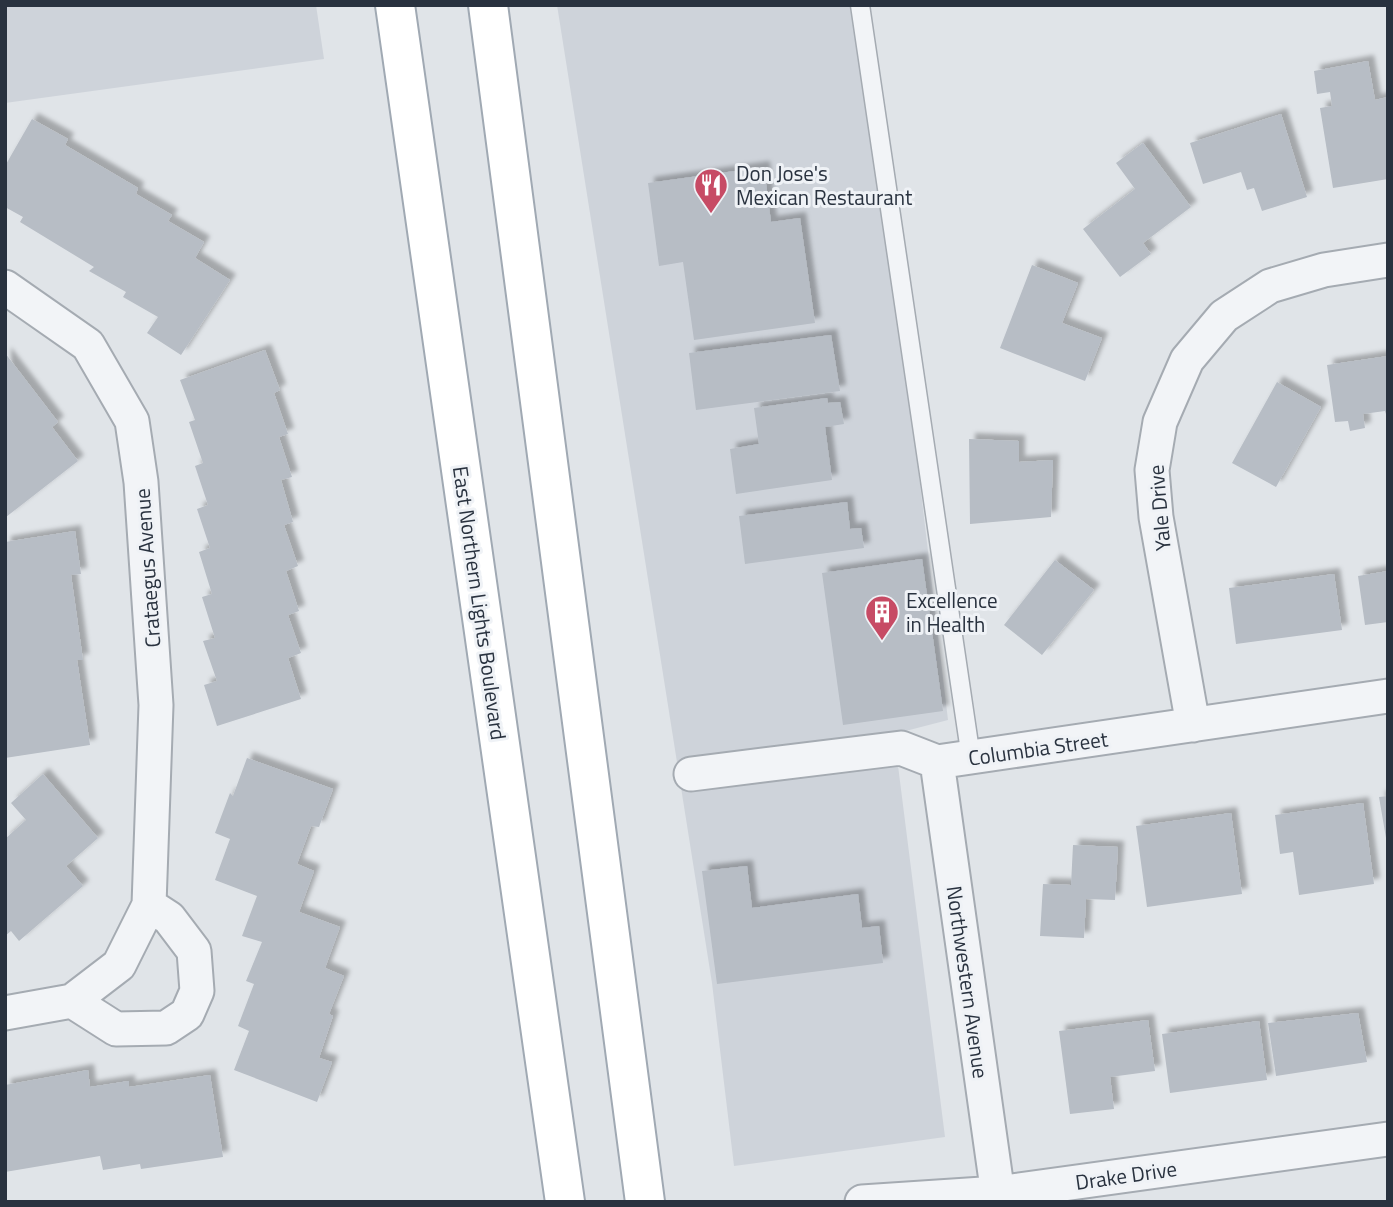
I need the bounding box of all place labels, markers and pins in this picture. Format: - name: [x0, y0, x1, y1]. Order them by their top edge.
- place label: Don Jose's Mexican Restaurant: [736, 157, 913, 213]
- restaurant icon: Don Jose's Mexican Restaurant: [692, 166, 730, 215]
- place label: Excellence in Health: [906, 584, 998, 640]
- building icon: Excellence in Health: [863, 593, 901, 642]

